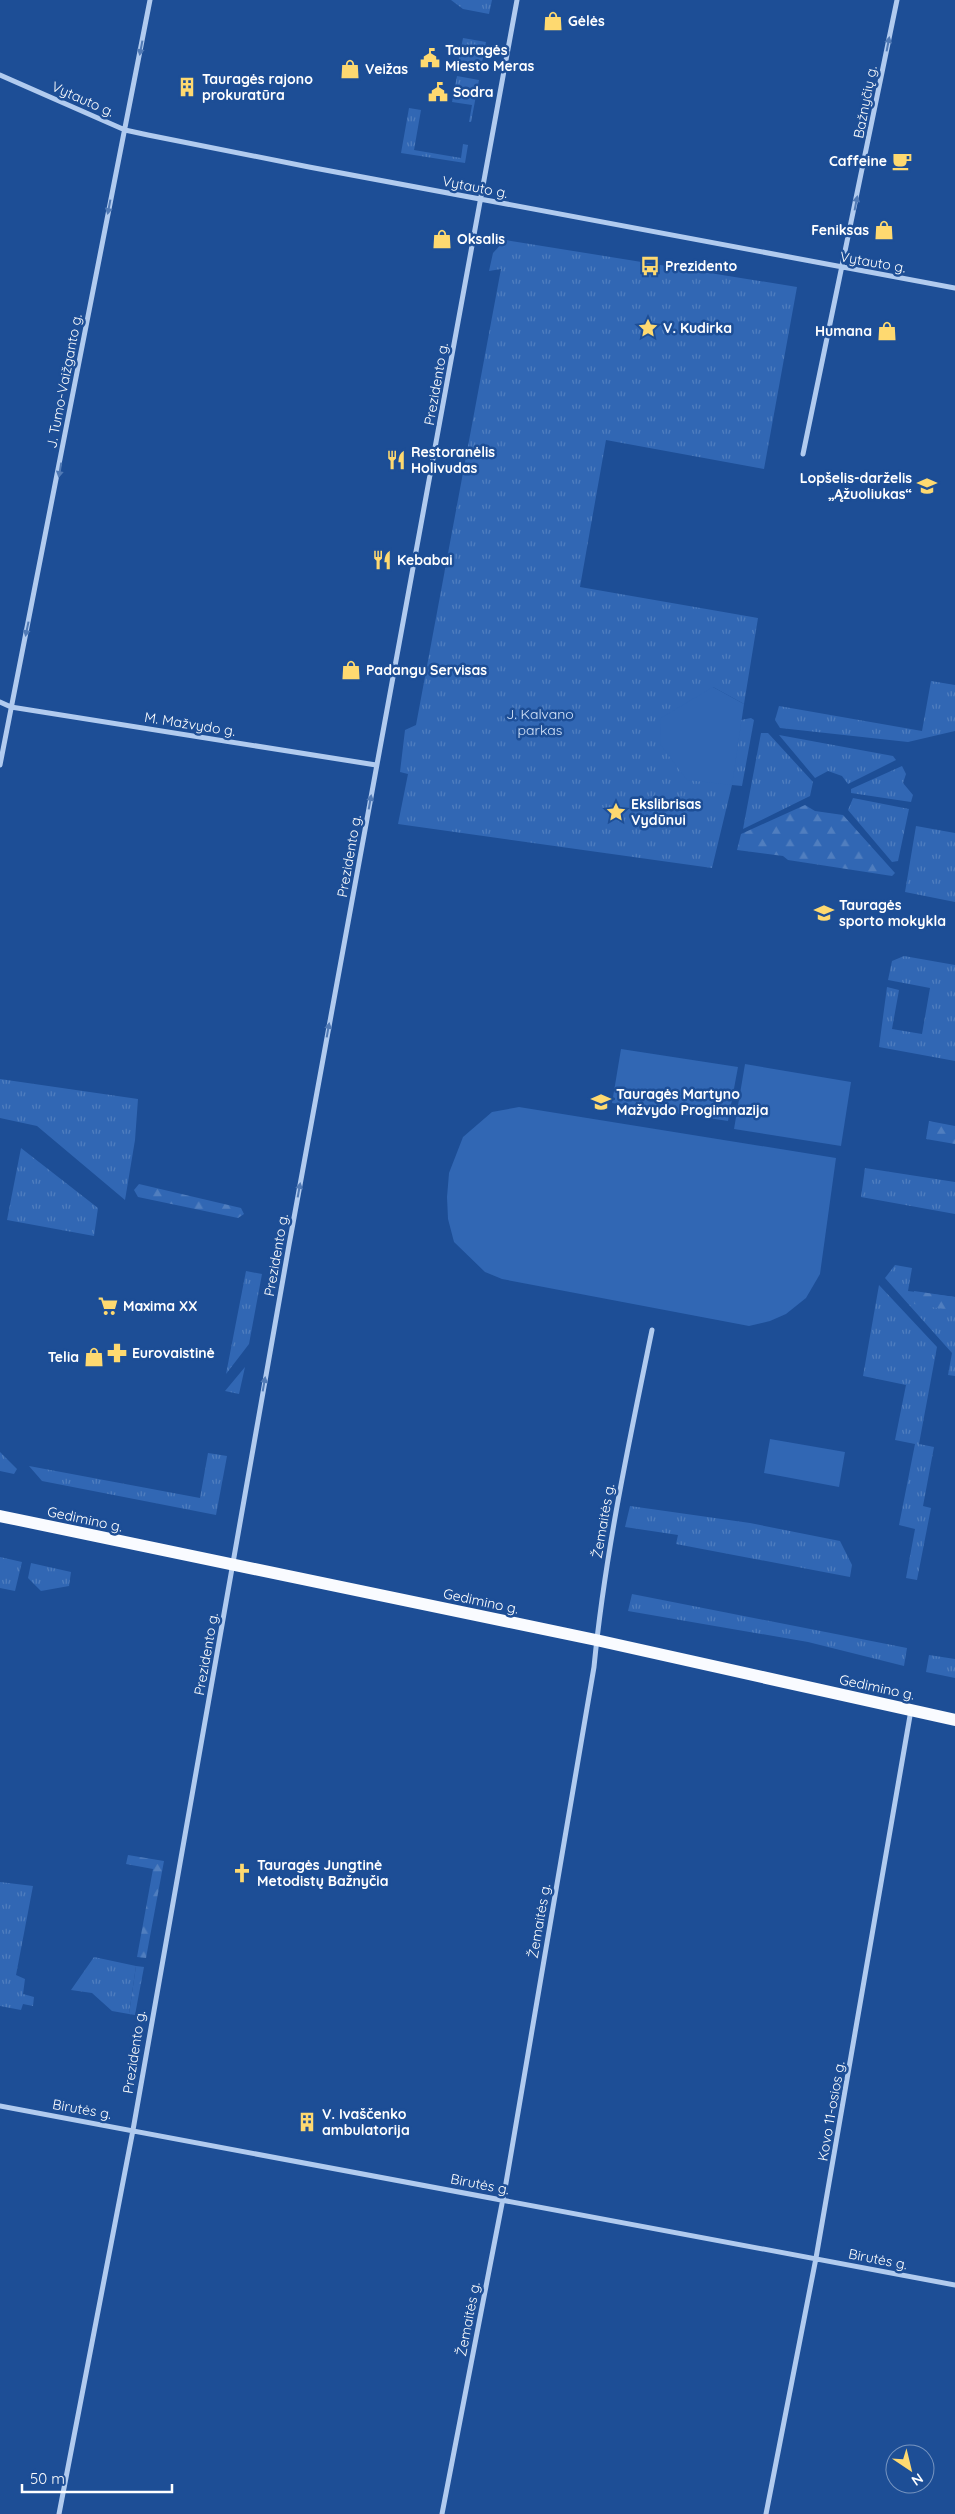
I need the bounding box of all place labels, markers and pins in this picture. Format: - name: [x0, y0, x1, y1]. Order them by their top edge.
- shop icon: Gėlės: [542, 10, 564, 32]
- place label: Gėlės: [568, 12, 605, 30]
- place label: Tauragės Miesto Meras: [445, 41, 535, 75]
- public building icon: Tauragės Miesto Meras: [419, 47, 441, 69]
- shop icon: Veižas: [339, 58, 361, 80]
- place label: Veižas: [365, 60, 408, 78]
- place label: Tauragės rajono prokuratūra: [202, 70, 313, 104]
- building icon: Tauragės rajono prokuratūra: [176, 76, 198, 98]
- public building icon: Sodra: [427, 81, 449, 103]
- place label: Sodra: [453, 83, 494, 101]
- cafe icon: Caffeine: [891, 150, 913, 172]
- place label: Caffeine: [829, 152, 887, 170]
- shop icon: Feniksas: [873, 219, 895, 241]
- place label: Feniksas: [811, 221, 869, 239]
- shop icon: Oksalis: [431, 228, 453, 250]
- place label: Oksalis: [457, 230, 505, 248]
- bus stop icon: Prezidento: [639, 255, 661, 277]
- place label: Prezidento: [665, 257, 738, 275]
- place icon: V. Kudirka: [637, 317, 659, 339]
- place label: V. Kudirka: [663, 319, 732, 337]
- shop icon: Humana: [876, 320, 898, 342]
- place label: Humana: [815, 322, 872, 340]
- place label: Restoranėlis Holivudas: [411, 443, 495, 477]
- restaurant icon: Restoranėlis Holivudas: [385, 449, 407, 471]
- place label: Lopšelis-darželis „Ąžuoliukas“: [800, 469, 912, 503]
- school or university icon: Lopšelis-darželis „Ąžuoliukas“: [916, 475, 938, 497]
- restaurant icon: Kebabai: [371, 549, 393, 571]
- place label: Kebabai: [397, 551, 453, 569]
- shop icon: Padangu Servisas: [340, 659, 362, 681]
- place label: Padangu Servisas: [366, 661, 487, 679]
- place label: Ekslibrisas Vydūnui: [631, 795, 702, 829]
- place icon: Ekslibrisas Vydūnui: [605, 801, 627, 823]
- place label: Tauragės sporto mokykla: [839, 896, 946, 930]
- school or university icon: Tauragės sporto mokykla: [813, 902, 835, 924]
- place label: Tauragės Martyno Mažvydo Progimnazija: [616, 1085, 768, 1119]
- school or university icon: Tauragės Martyno Mažvydo Progimnazija: [590, 1091, 612, 1113]
- supermarket icon: Maxima XX: [97, 1295, 119, 1317]
- place label: Maxima XX: [123, 1297, 197, 1315]
- pharmacy icon: Eurovaistinė: [106, 1342, 128, 1364]
- place label: Eurovaistinė: [132, 1344, 215, 1362]
- shop icon: Telia: [83, 1346, 105, 1368]
- place label: Telia: [48, 1348, 79, 1366]
- place label: Tauragės Jungtinė Metodistų Bažnyčia: [257, 1856, 388, 1890]
- church icon: Tauragės Jungtinė Metodistų Bažnyčia: [231, 1862, 253, 1884]
- place label: V. Ivaščenko ambulatorija: [322, 2105, 410, 2139]
- building icon: V. Ivaščenko ambulatorija: [296, 2111, 318, 2133]

